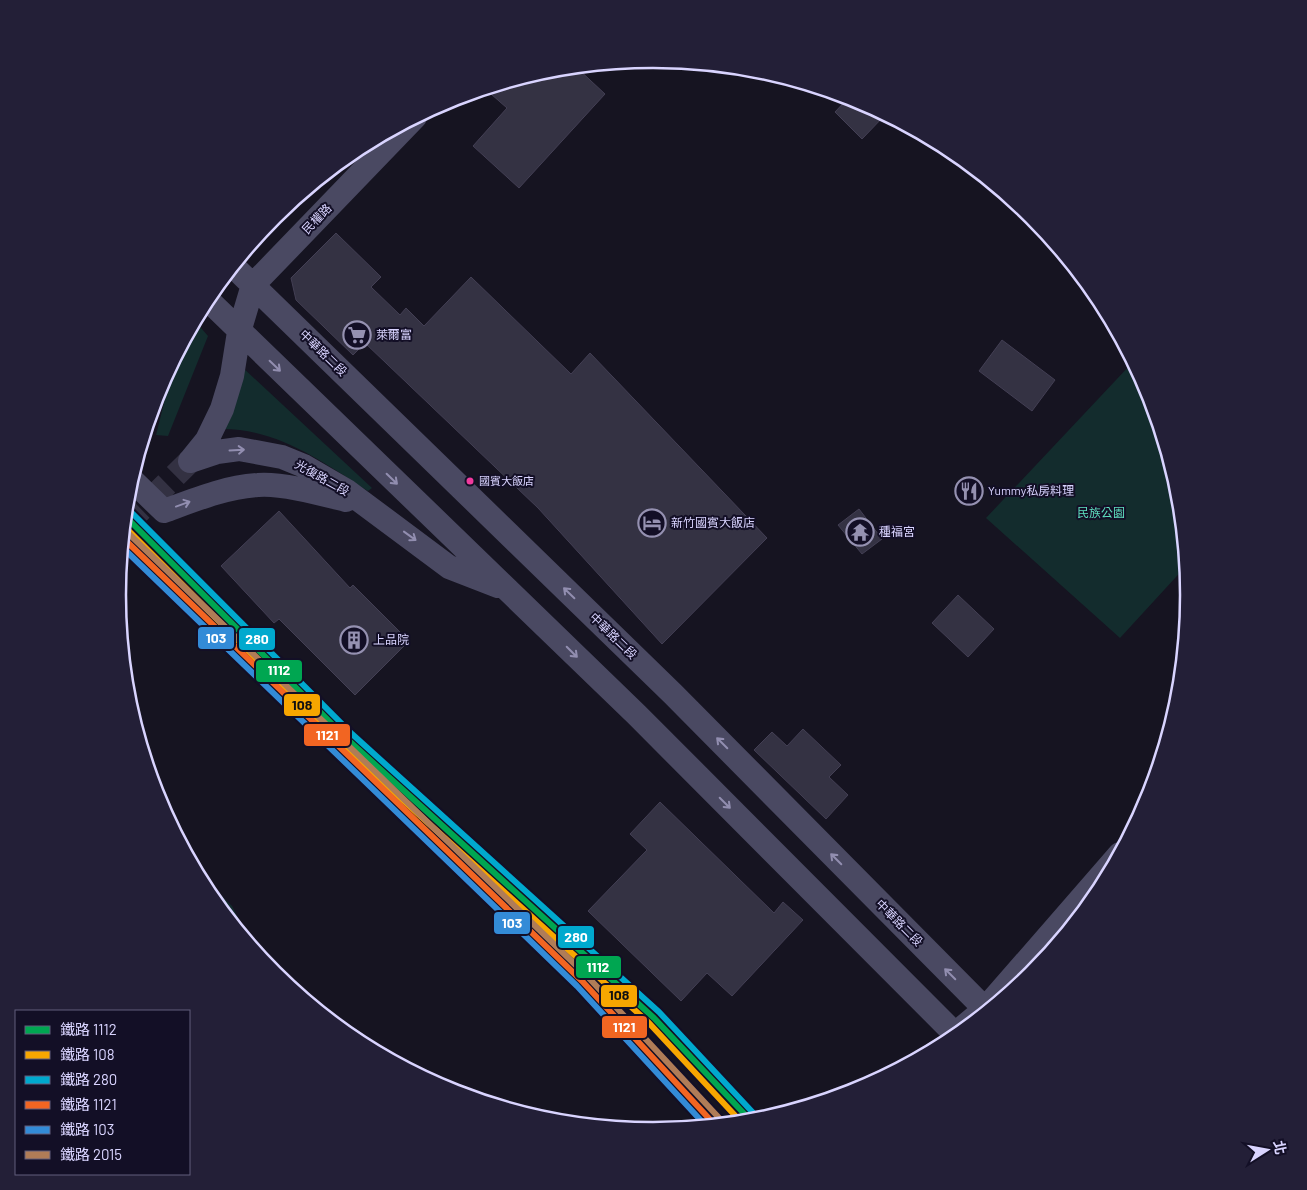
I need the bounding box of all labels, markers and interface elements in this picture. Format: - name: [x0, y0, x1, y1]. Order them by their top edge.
- street label: 民權路: [299, 200, 334, 236]
- supermarket icon: 萊爾富: [342, 320, 372, 350]
- street label: 中華路二段: [297, 326, 350, 378]
- place label: 萊爾富: [376, 327, 412, 341]
- one-way arrow: [268, 360, 281, 372]
- one-way arrow: [228, 445, 244, 455]
- street label: 光復路二段: [293, 456, 352, 498]
- one-way arrow: [386, 472, 398, 485]
- place label: 國賓大飯店: [479, 474, 534, 487]
- marker: 國賓大飯店: [465, 476, 475, 486]
- restaurant icon: Yummy私房料理: [954, 476, 984, 506]
- place label: Yummy私房料理: [988, 483, 1074, 497]
- one-way arrow: [175, 499, 191, 508]
- park label: 民族公園: [1077, 505, 1125, 519]
- hotel icon: 新竹國賓大飯店: [637, 508, 667, 538]
- place label: 新竹國賓大飯店: [671, 515, 755, 529]
- temple icon: 種福宮: [845, 517, 875, 547]
- place label: 種福宮: [879, 524, 915, 538]
- one-way arrow: [403, 531, 417, 541]
- one-way arrow: [563, 587, 575, 599]
- street label: 中華路二段: [587, 609, 640, 661]
- building icon: 上品院: [339, 625, 369, 655]
- line badge: 103: [197, 626, 235, 650]
- line badge: 280: [238, 627, 276, 651]
- text: 103: [206, 629, 226, 646]
- text: 280: [245, 630, 269, 647]
- place label: 上品院: [373, 632, 409, 646]
- one-way arrow: [565, 646, 578, 658]
- line badge: 1112: [255, 659, 303, 683]
- text: 1112: [268, 661, 291, 678]
- line badge: 108: [283, 693, 321, 717]
- text: 108: [292, 696, 313, 713]
- line badge: 1121: [303, 723, 351, 747]
- text: 1121: [316, 726, 338, 743]
- one-way arrow: [716, 737, 728, 750]
- one-way arrow: [718, 797, 730, 809]
- one-way arrow: [830, 853, 842, 865]
- street label: 中華路二段: [874, 896, 926, 948]
- line badge: 103: [493, 911, 531, 935]
- text: 103: [502, 914, 522, 931]
- line badge: 280: [557, 925, 595, 949]
- text: 280: [564, 928, 588, 945]
- line badge: 1112: [575, 955, 622, 979]
- text: 1112: [587, 958, 610, 975]
- one-way arrow: [945, 969, 957, 981]
- line badge: 108: [600, 984, 638, 1008]
- text: 108: [609, 986, 630, 1003]
- legend: [15, 1010, 190, 1175]
- line badge: 1121: [601, 1015, 648, 1039]
- text: 1121: [613, 1018, 635, 1035]
- text: 鐵路 1112: [60, 1020, 117, 1038]
- text: 鐵路 108: [60, 1045, 115, 1063]
- text: 鐵路 280: [60, 1070, 117, 1088]
- text: 鐵路 1121: [60, 1095, 117, 1113]
- text: 鐵路 103: [60, 1120, 114, 1138]
- north arrow: [1242, 1125, 1292, 1175]
- text: 北: [1271, 1139, 1290, 1156]
- text: 鐵路 2015: [60, 1145, 122, 1163]

